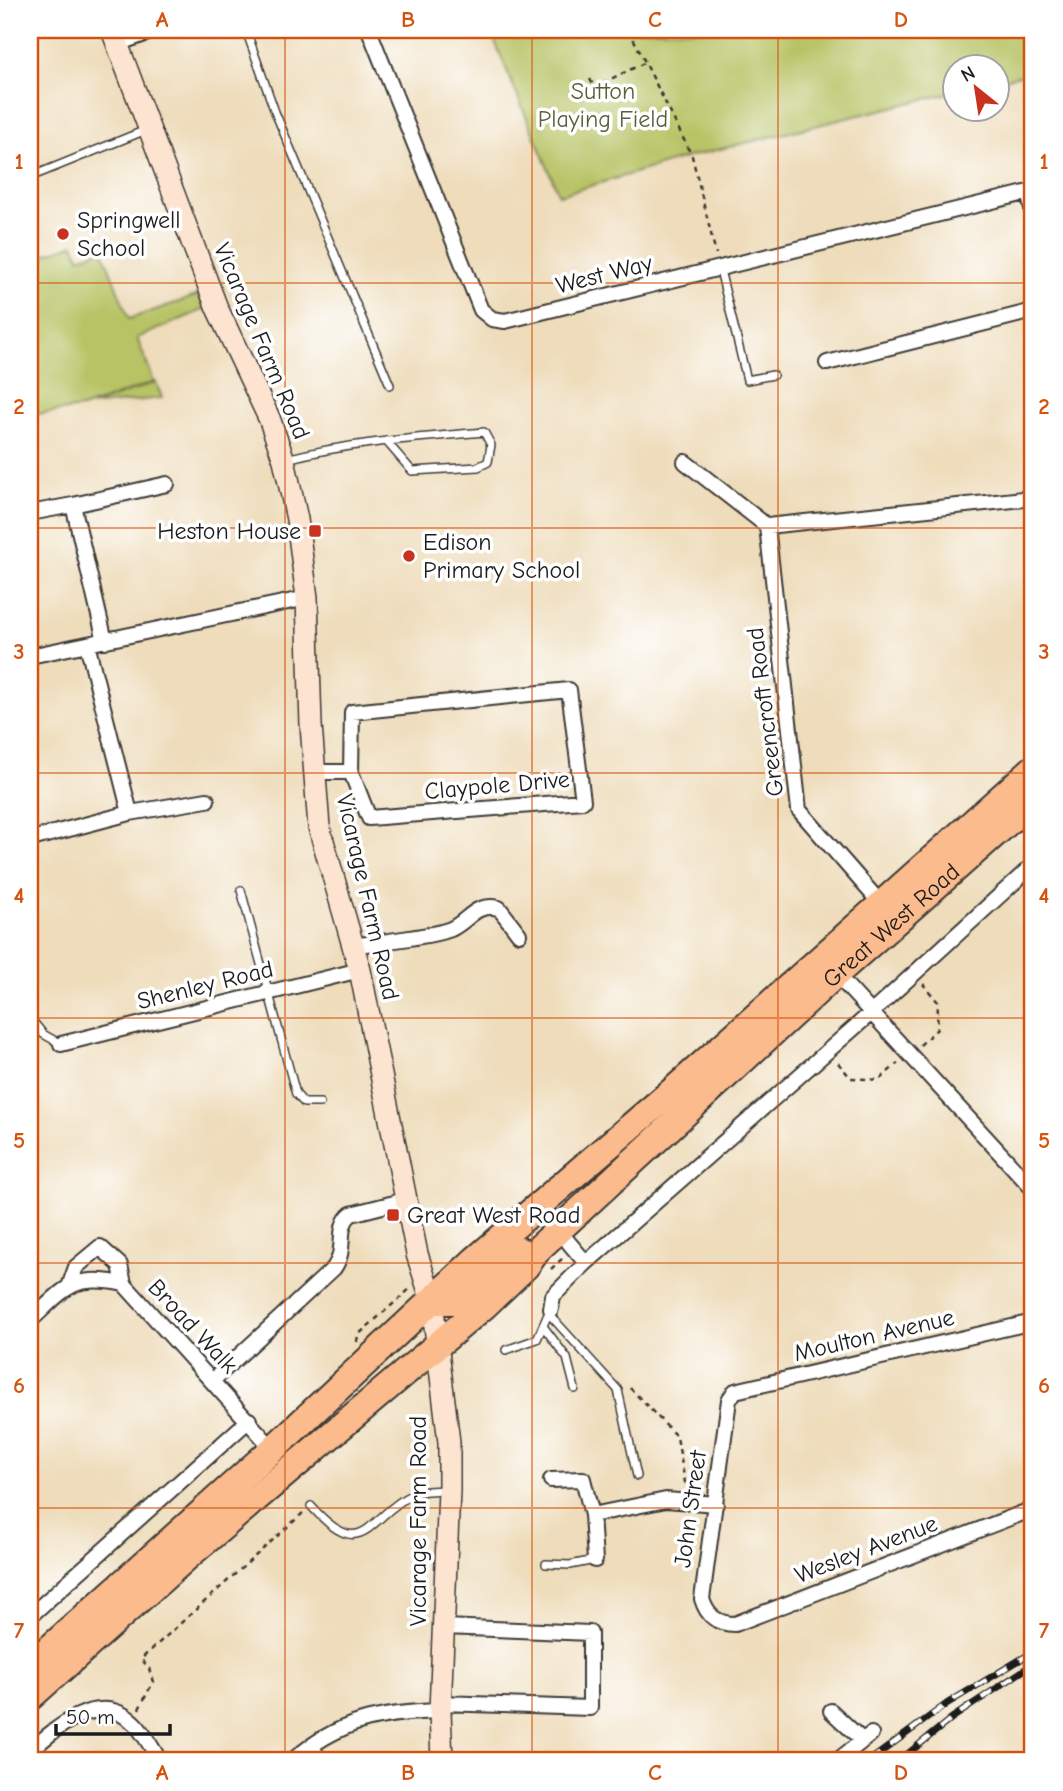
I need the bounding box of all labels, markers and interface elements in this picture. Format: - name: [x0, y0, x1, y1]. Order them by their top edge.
- text: A: [156, 6, 169, 33]
- text: B: [401, 6, 415, 33]
- text: C: [648, 6, 662, 33]
- text: D: [894, 6, 908, 33]
- north arrow: [940, 52, 1010, 122]
- text: N: [957, 62, 979, 87]
- park label: Sutton Playing Field: [538, 77, 668, 133]
- text: 1: [14, 148, 24, 175]
- text: 1: [1039, 148, 1049, 175]
- place label: Springwell School: [77, 206, 180, 262]
- marker: Springwell School: [55, 226, 71, 242]
- street label: Vicarage Farm Road: [208, 239, 316, 443]
- street label: West Way: [553, 248, 655, 299]
- text: 2: [13, 393, 25, 420]
- text: 2: [1038, 393, 1050, 420]
- place label: Heston House: [157, 517, 301, 545]
- marker: Heston House: [307, 523, 323, 539]
- place label: Edison Primary School: [423, 528, 580, 584]
- marker: Edison Primary School: [401, 548, 417, 564]
- street label: Greencroft Road: [741, 626, 789, 798]
- text: 3: [13, 638, 25, 665]
- text: 3: [1038, 638, 1050, 665]
- street label: Claypole Drive: [423, 765, 571, 805]
- street label: Vicarage Farm Road: [331, 791, 405, 1003]
- street label: Great West Road: [817, 857, 965, 993]
- text: 4: [14, 882, 25, 909]
- text: 4: [1039, 882, 1050, 909]
- street label: Shenley Road: [134, 955, 276, 1015]
- text: 5: [13, 1127, 25, 1154]
- text: 5: [1038, 1127, 1050, 1154]
- place label: Great West Road: [407, 1201, 580, 1229]
- marker: Great West Road: [385, 1207, 401, 1223]
- street label: Broad Walk: [142, 1273, 244, 1379]
- street label: Moulton Avenue: [791, 1303, 957, 1367]
- text: 6: [13, 1372, 25, 1399]
- text: 6: [1038, 1372, 1050, 1399]
- street label: Vicarage Farm Road: [404, 1416, 432, 1626]
- street label: John Street: [668, 1448, 712, 1569]
- street label: Wesley Avenue: [791, 1509, 941, 1589]
- text: 7: [14, 1617, 25, 1644]
- text: 7: [1039, 1617, 1050, 1644]
- scale bar: [56, 1693, 170, 1737]
- text: 50 m: [66, 1705, 115, 1729]
- text: A: [156, 1759, 169, 1786]
- text: B: [401, 1759, 415, 1786]
- text: C: [648, 1759, 662, 1786]
- text: D: [894, 1759, 908, 1786]

